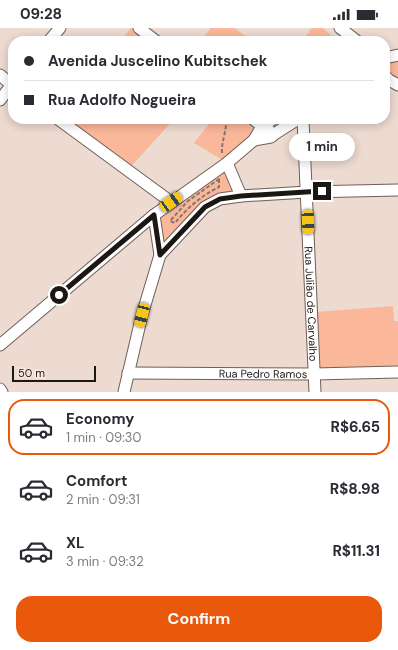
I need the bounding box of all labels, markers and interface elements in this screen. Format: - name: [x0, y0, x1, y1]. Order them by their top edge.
- text: 09:28: [20, 4, 62, 24]
- text: Avenida Juscelino Kubitschek: [48, 51, 267, 71]
- text: Rua Adolfo Nogueira: [48, 90, 196, 110]
- callout: 1 min: [289, 133, 355, 161]
- text: 1 min: [306, 138, 338, 155]
- route end: [313, 182, 331, 200]
- car: [158, 190, 184, 214]
- car: [302, 210, 314, 234]
- street label: Rua Julião de Carvalho: [302, 246, 321, 362]
- route start: [50, 286, 68, 304]
- car: [133, 302, 151, 328]
- scale bar: [12, 364, 96, 383]
- text: 50 m: [18, 366, 45, 380]
- street label: Rua Pedro Ramos: [219, 366, 307, 381]
- icon: car: [18, 409, 54, 445]
- text: Economy: [66, 409, 134, 429]
- text: R$6.65: [331, 417, 380, 437]
- text: 1 min · 09:30: [66, 429, 141, 446]
- icon: car: [18, 471, 54, 507]
- text: Comfort: [66, 471, 127, 491]
- text: R$8.98: [330, 479, 380, 499]
- text: 2 min · 09:31: [66, 491, 140, 508]
- icon: car: [18, 533, 54, 569]
- text: XL: [66, 533, 84, 553]
- text: R$11.31: [332, 541, 380, 561]
- text: 3 min · 09:32: [66, 553, 144, 570]
- button: Confirm: [16, 596, 382, 642]

